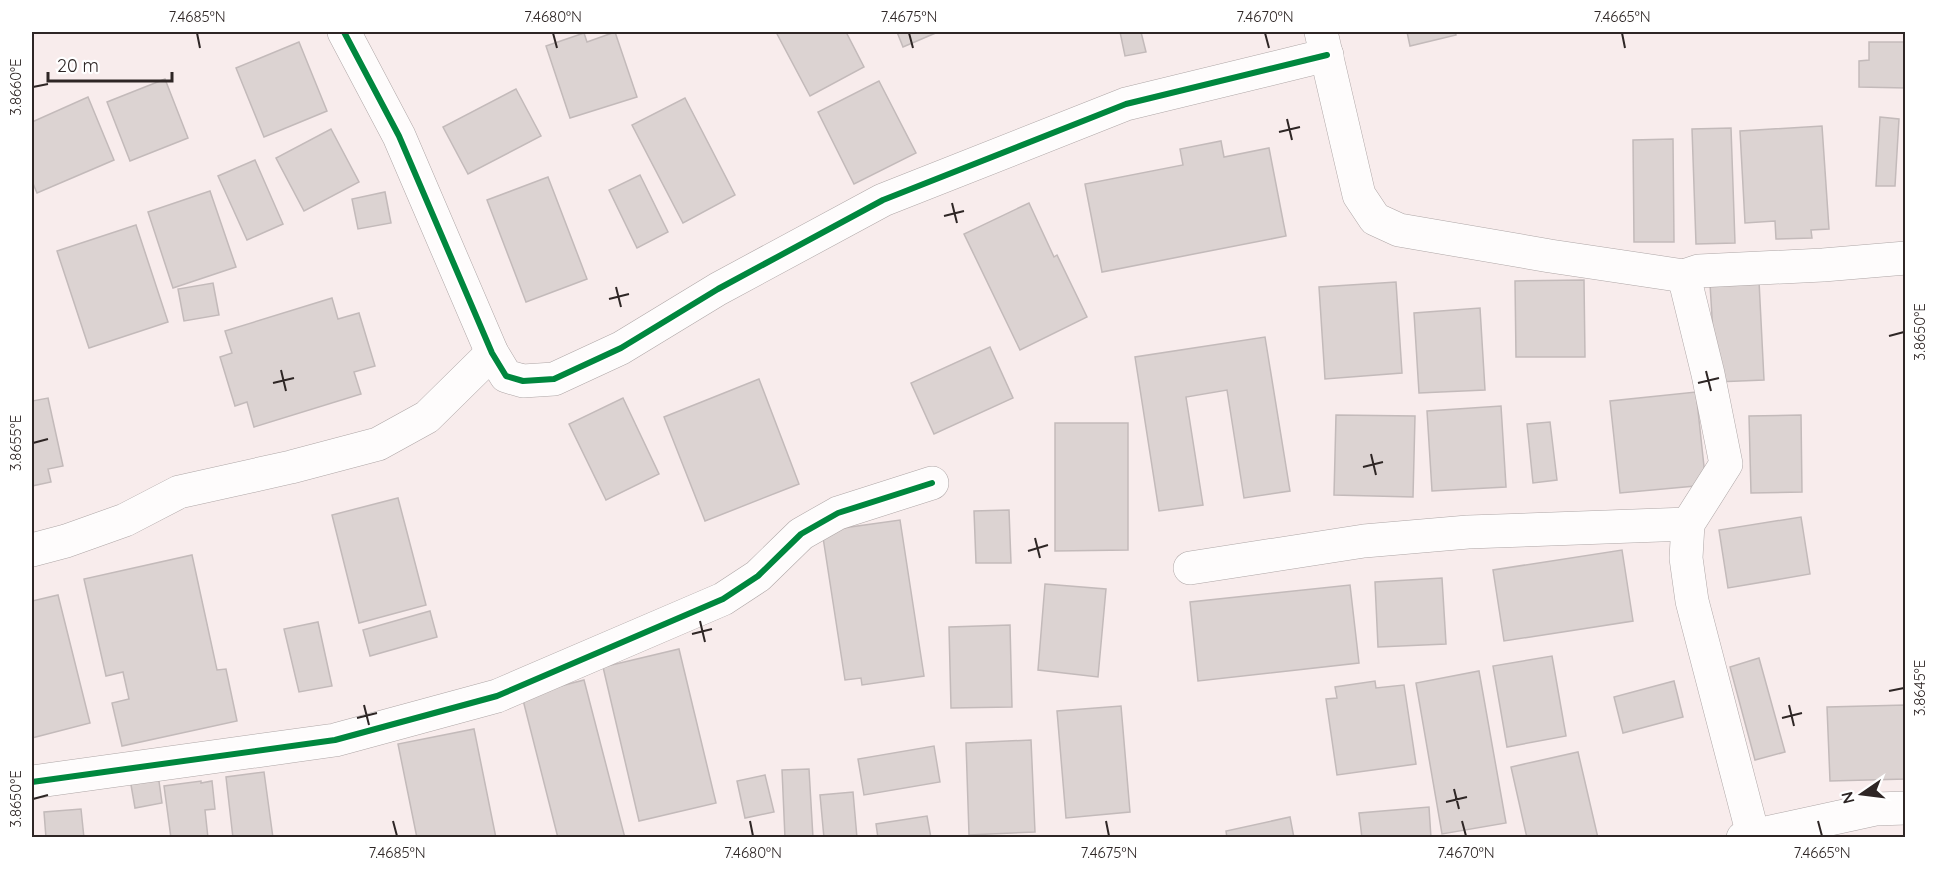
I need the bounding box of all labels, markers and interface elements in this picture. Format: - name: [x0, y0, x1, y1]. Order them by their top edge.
- text: 7.4685°N: [168, 7, 226, 26]
- text: 7.4680°N: [524, 7, 582, 26]
- text: 7.4675°N: [881, 7, 937, 26]
- text: 7.4670°N: [1236, 7, 1294, 26]
- text: 7.4665°N: [1593, 7, 1651, 26]
- scale bar: [48, 45, 172, 83]
- text: 20 m: [57, 54, 99, 77]
- text: 3.8660°E: [6, 58, 25, 116]
- text: 3.8650°E: [1910, 303, 1929, 361]
- text: 3.8655°E: [6, 415, 25, 471]
- text: 3.8645°E: [1910, 660, 1929, 716]
- north arrow: [1832, 764, 1892, 824]
- text: 3.8650°E: [6, 770, 25, 828]
- text: N: [1836, 790, 1859, 806]
- text: 7.4685°N: [368, 843, 426, 862]
- text: 7.4680°N: [724, 843, 782, 862]
- text: 7.4675°N: [1081, 843, 1137, 862]
- text: 7.4670°N: [1437, 843, 1495, 862]
- text: 7.4665°N: [1793, 843, 1851, 862]

